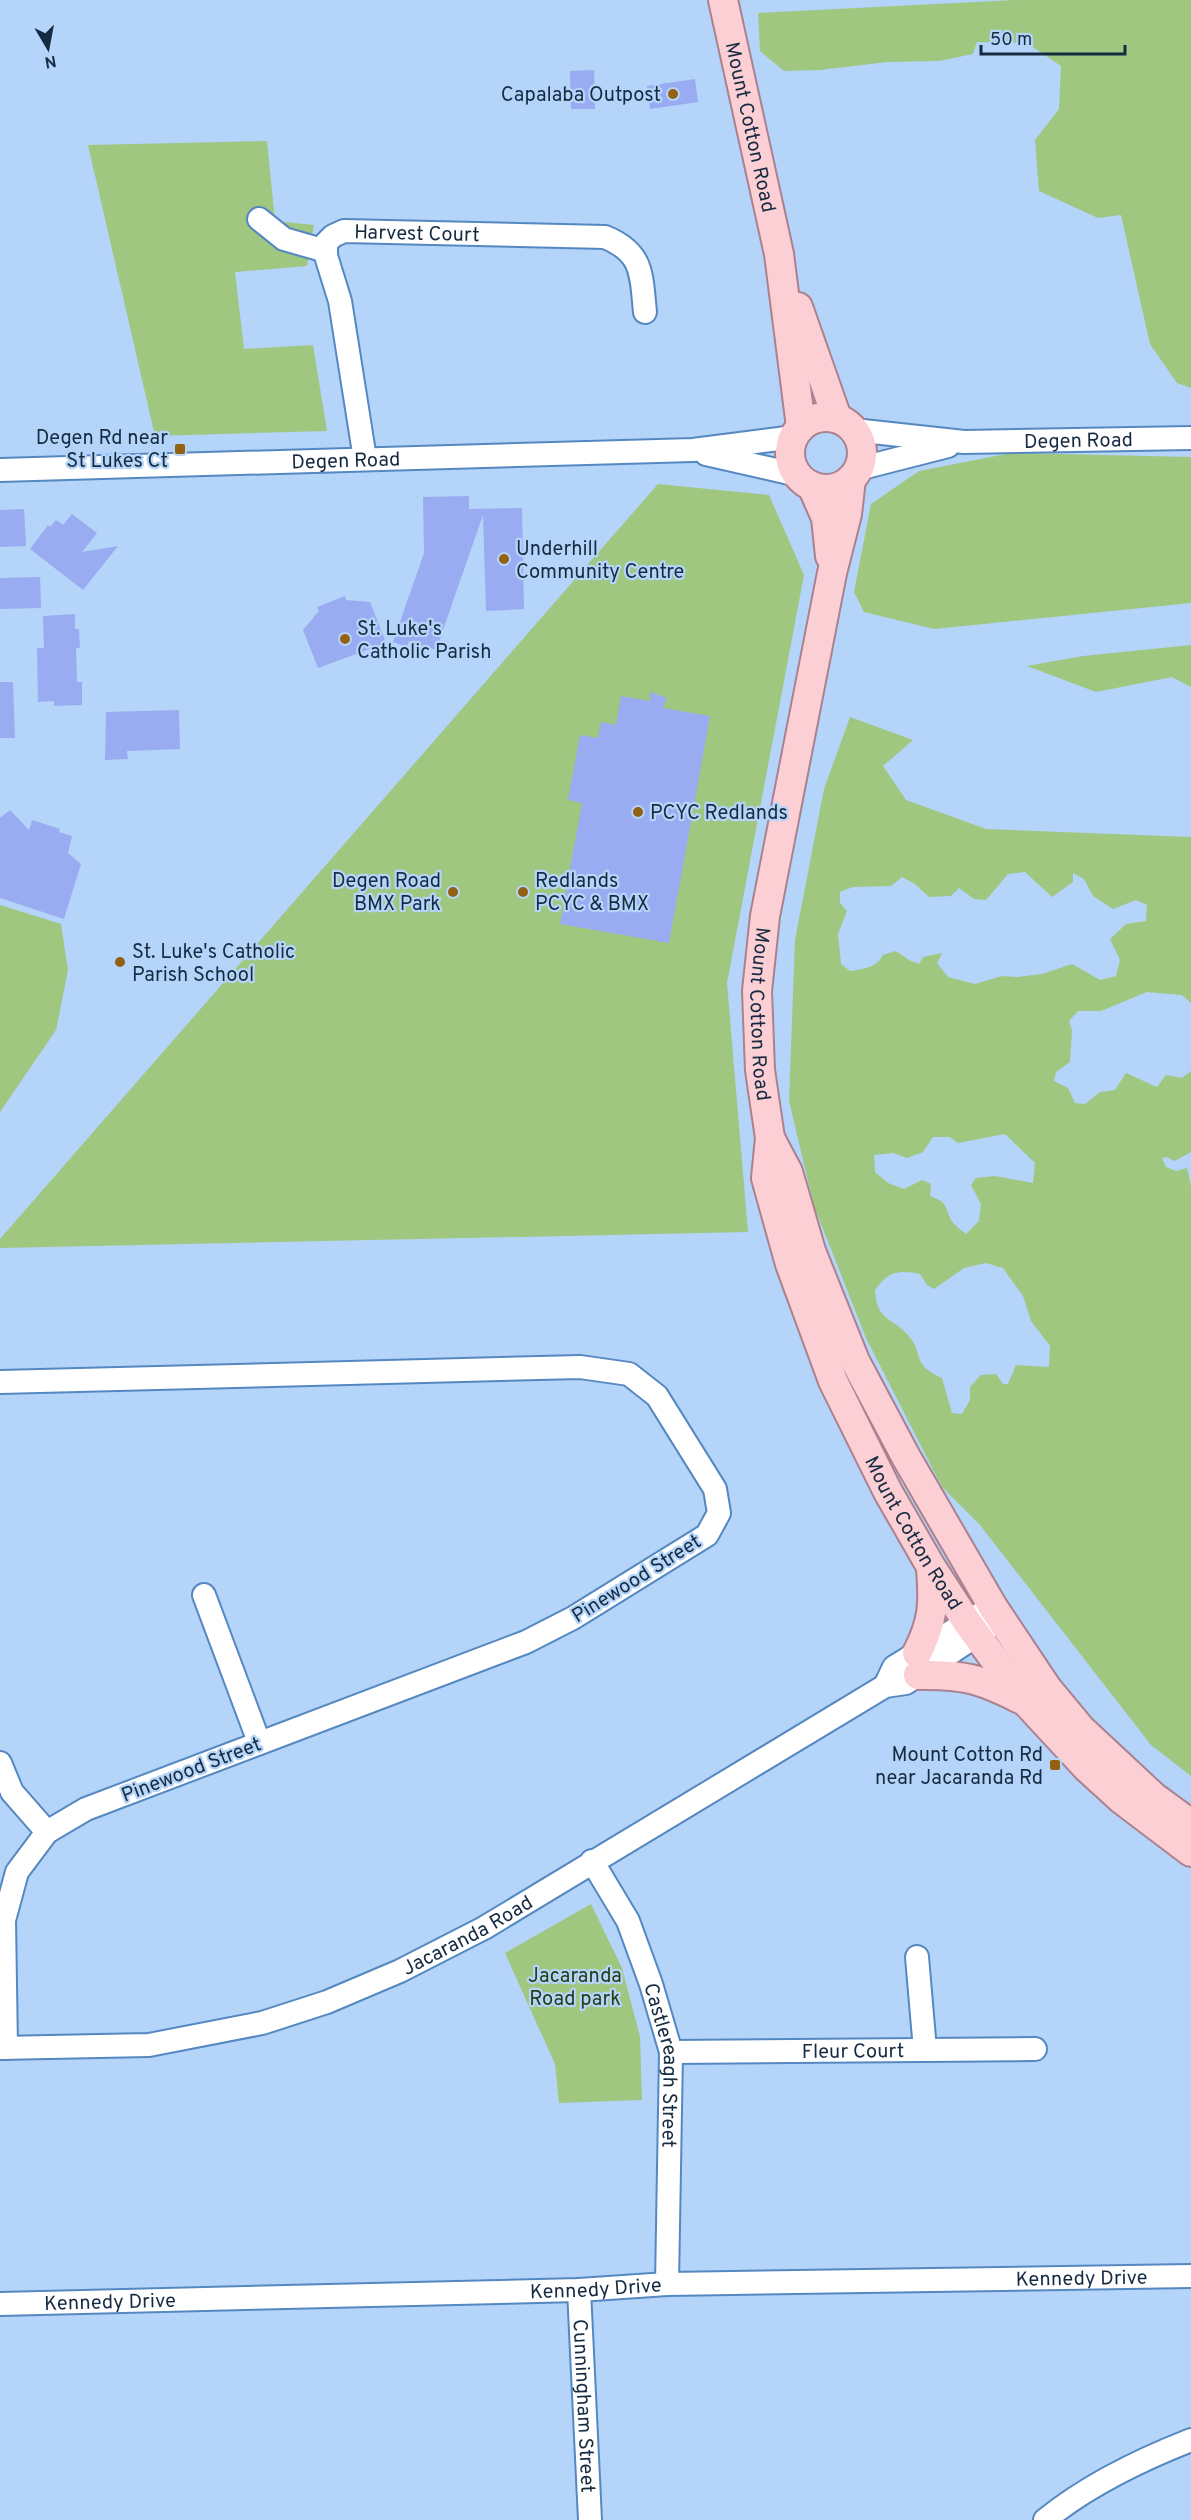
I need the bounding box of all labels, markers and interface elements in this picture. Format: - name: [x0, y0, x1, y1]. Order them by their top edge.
- north arrow: [18, 18, 78, 78]
- scale bar: [981, 18, 1125, 56]
- text: 50 m: [990, 29, 1032, 52]
- street label: Mount Cotton Road: [718, 40, 780, 215]
- text: N: [43, 50, 58, 72]
- place label: Capalaba Outpost: [501, 83, 661, 109]
- marker: Capalaba Outpost: [666, 87, 680, 101]
- street label: Harvest Court: [354, 220, 480, 249]
- place label: Degen Rd near St Lukes Ct: [36, 426, 168, 475]
- street label: Degen Road: [1024, 428, 1133, 456]
- marker: Degen Rd near St Lukes Ct: [173, 442, 187, 456]
- street label: Degen Road: [291, 447, 401, 477]
- place label: Underhill Community Centre: [516, 537, 684, 586]
- marker: Underhill Community Centre: [497, 552, 511, 566]
- place label: St. Luke's Catholic Parish: [357, 617, 491, 666]
- marker: St. Luke's Catholic Parish: [338, 632, 352, 646]
- place label: PCYC Redlands: [650, 801, 788, 827]
- marker: PCYC Redlands: [631, 805, 645, 819]
- place label: Degen Road BMX Park: [332, 869, 441, 918]
- place label: Redlands PCYC & BMX: [535, 869, 649, 918]
- marker: Degen Road BMX Park: [446, 885, 460, 899]
- marker: Redlands PCYC & BMX: [516, 885, 530, 899]
- street label: Mount Cotton Road: [742, 926, 775, 1103]
- place label: St. Luke's Catholic Parish School: [132, 940, 295, 989]
- marker: St. Luke's Catholic Parish School: [113, 955, 127, 969]
- street label: Mount Cotton Road: [857, 1452, 967, 1616]
- street label: Pinewood Street: [567, 1529, 707, 1630]
- street label: Pinewood Street: [118, 1732, 265, 1810]
- place label: Mount Cotton Rd near Jacaranda Rd: [875, 1743, 1043, 1792]
- marker: Mount Cotton Rd near Jacaranda Rd: [1048, 1758, 1062, 1772]
- street label: Jacaranda Road: [398, 1891, 538, 1983]
- park label: Jacaranda Road park: [528, 1964, 622, 2013]
- street label: Castlereagh Street: [636, 1980, 682, 2148]
- street label: Fleur Court: [802, 2039, 904, 2066]
- street label: Kennedy Drive: [1015, 2266, 1148, 2294]
- street label: Kennedy Drive: [530, 2273, 663, 2306]
- street label: Kennedy Drive: [44, 2289, 176, 2318]
- street label: Cunningham Street: [565, 2318, 600, 2493]

